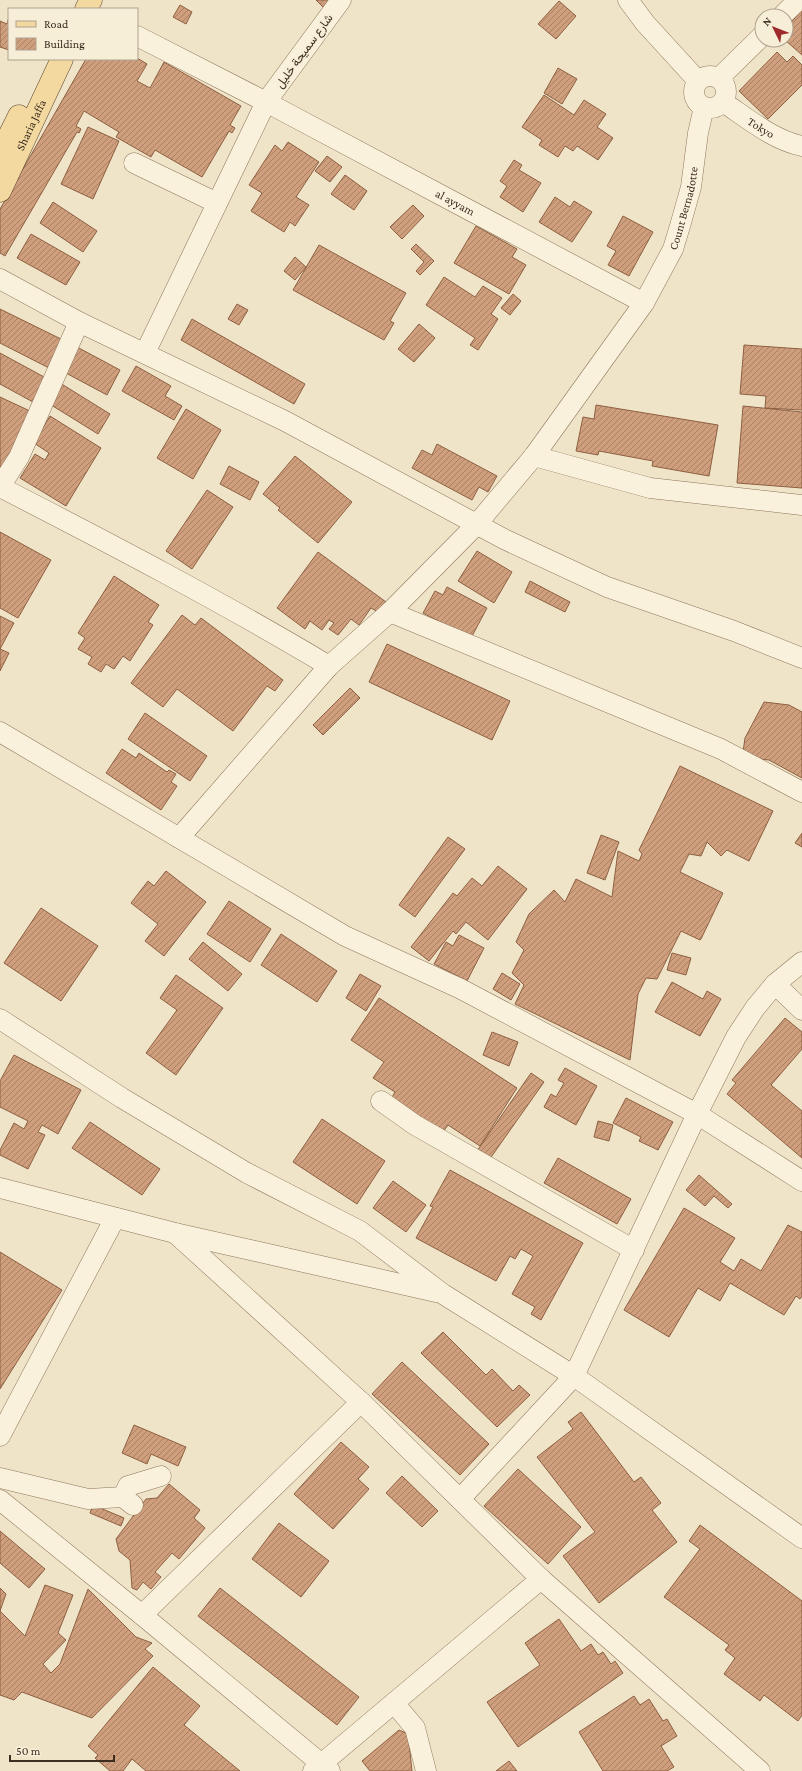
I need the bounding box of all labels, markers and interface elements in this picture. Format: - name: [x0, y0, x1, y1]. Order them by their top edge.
- legend: [8, 8, 138, 60]
- north arrow: [754, 8, 794, 48]
- street label: شارع سميحة خليل: [272, 11, 337, 92]
- text: N: [760, 14, 774, 28]
- text: Road: [44, 17, 69, 31]
- text: Building: [44, 37, 85, 51]
- street label: Sharia Jaffa: [13, 97, 49, 153]
- street label: Tokyo: [745, 114, 777, 141]
- street label: Count Bernadotte: [666, 166, 701, 252]
- street label: al ayyam: [433, 186, 478, 219]
- scale bar: [10, 1737, 114, 1763]
- text: 50 m: [16, 1744, 41, 1758]

